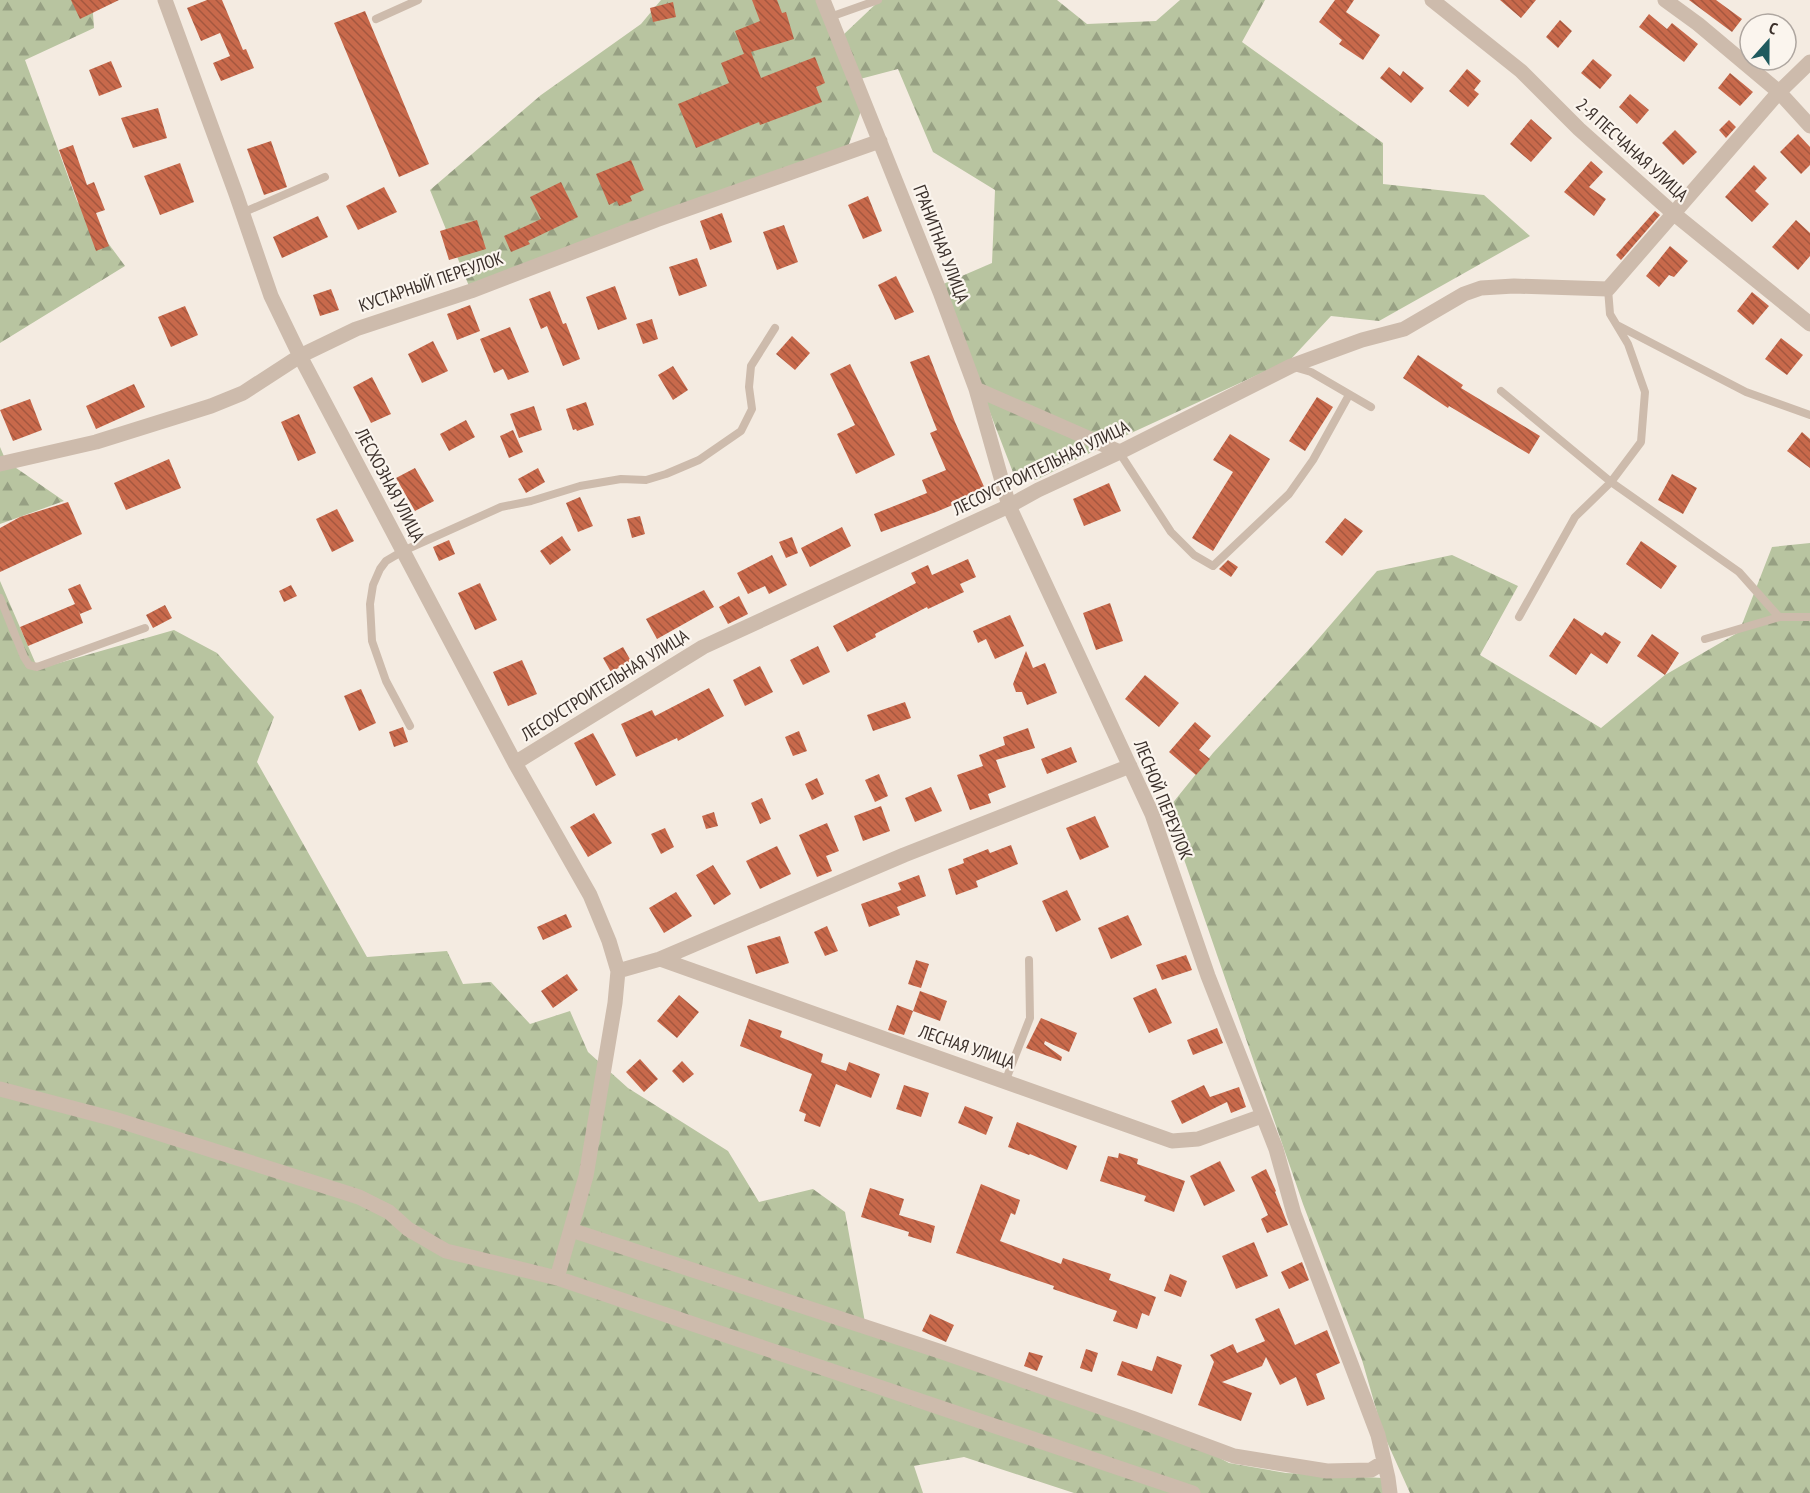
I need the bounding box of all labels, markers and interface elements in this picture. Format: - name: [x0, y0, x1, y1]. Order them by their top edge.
- north arrow: [1738, 12, 1798, 72]
- text: С: [1766, 17, 1781, 39]
- street label: 2-Я ПЕСЧАНАЯ УЛИЦА: [1571, 93, 1694, 206]
- street label: ГРАНИТНАЯ УЛИЦА: [908, 182, 975, 307]
- street label: КУСТАРНЫЙ ПЕРЕУЛОК: [356, 246, 506, 317]
- street label: ЛЕСОУСТРОИТЕЛЬНАЯ УЛИЦА: [948, 415, 1133, 521]
- street label: ЛЕСХОЗНАЯ УЛИЦА: [350, 423, 430, 546]
- street label: ЛЕСОУСТРОИТЕЛЬНАЯ УЛИЦА: [516, 623, 693, 746]
- street label: ЛЕСНОЙ ПЕРЕУЛОК: [1129, 736, 1198, 863]
- street label: ЛЕСНАЯ УЛИЦА: [915, 1019, 1019, 1074]

